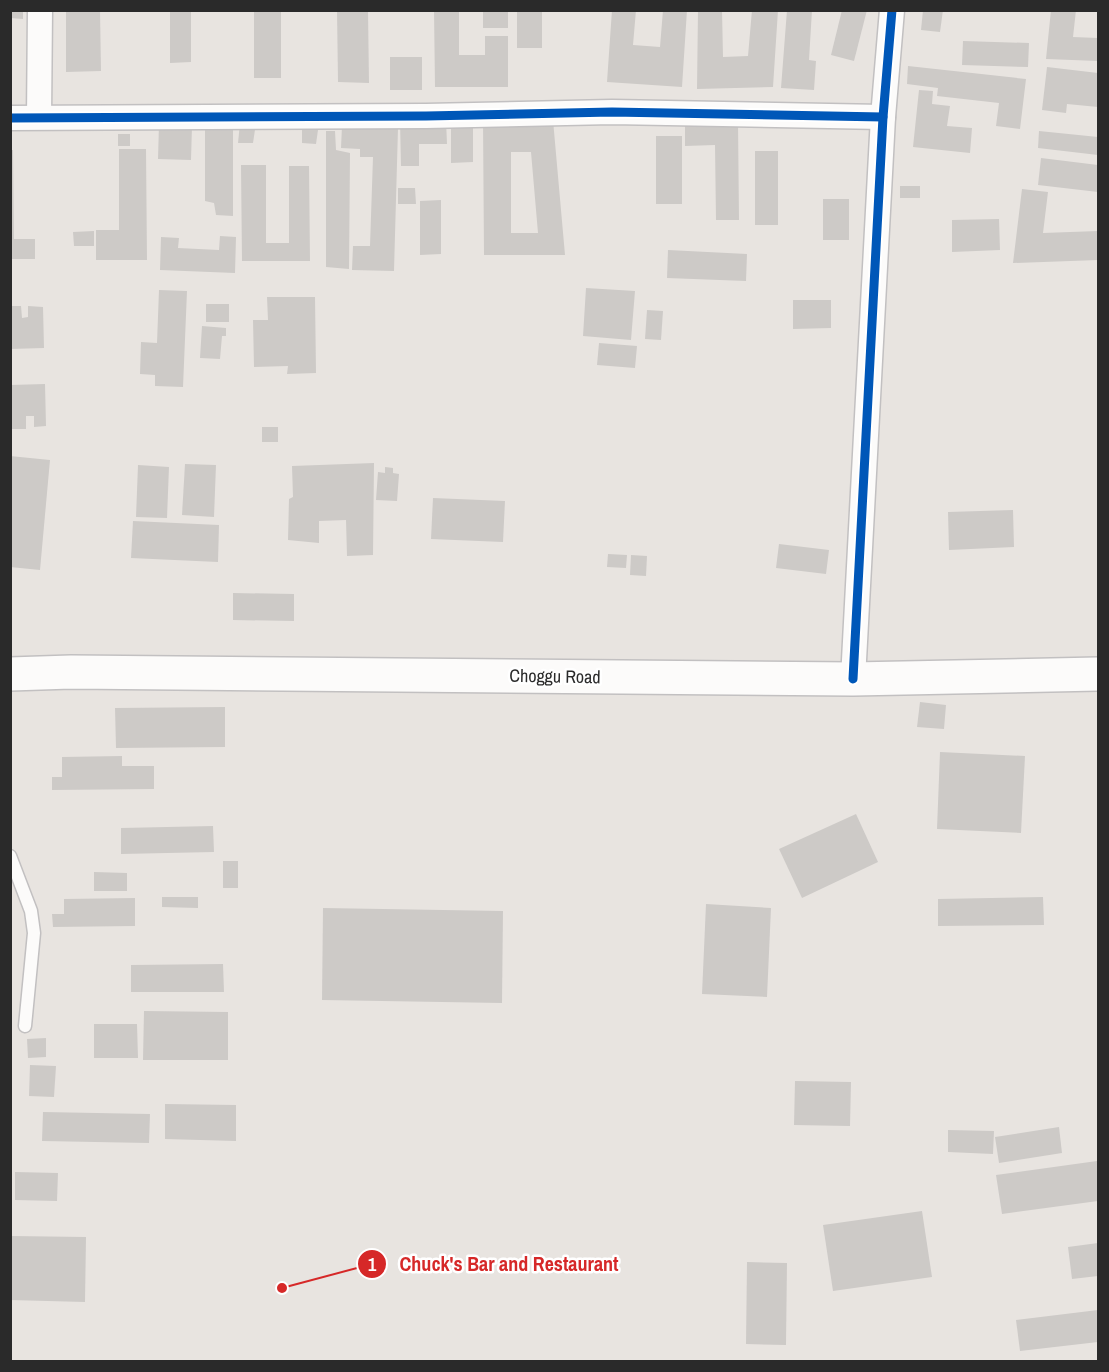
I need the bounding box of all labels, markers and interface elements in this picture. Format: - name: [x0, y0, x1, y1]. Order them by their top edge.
- street label: Choggu Road: [509, 663, 601, 689]
- callout: Chuck's Bar and Restaurant: [357, 1245, 630, 1283]
- text: Chuck's Bar and Restaurant: [400, 1250, 619, 1277]
- text: 1: [368, 1252, 377, 1277]

